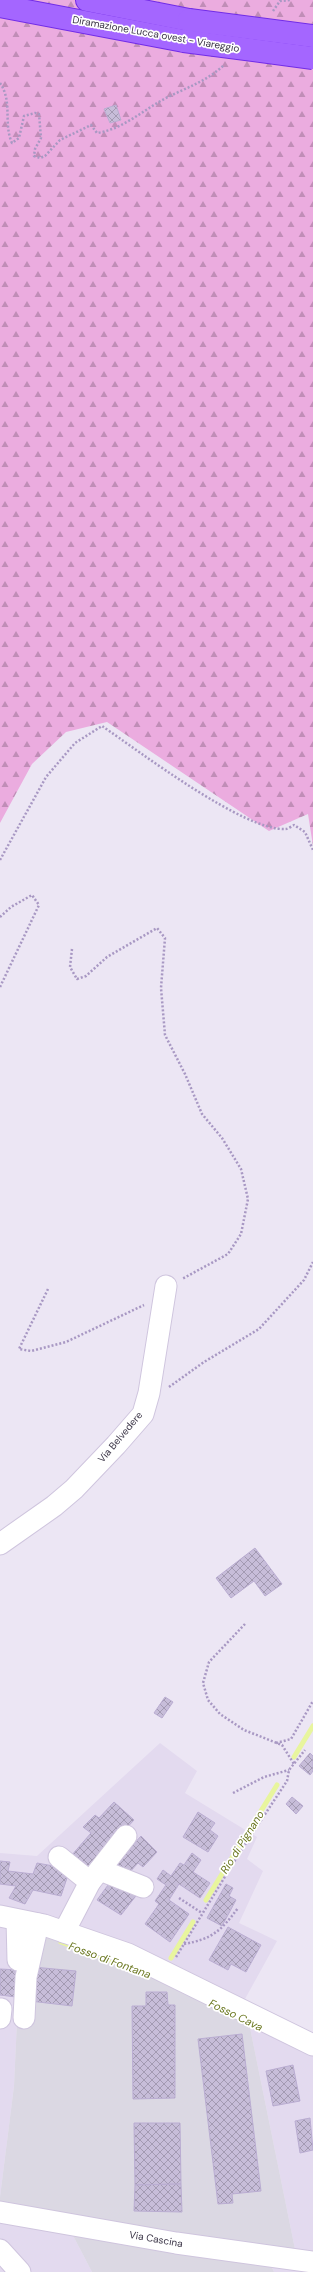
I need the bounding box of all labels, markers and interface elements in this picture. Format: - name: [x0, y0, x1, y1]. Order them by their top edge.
- street label: Diramazione Lucca ovest - Viareggio: [72, 13, 241, 55]
- street label: Via Belvedere: [95, 1408, 145, 1465]
- water label: Rio di Pignano: [217, 1807, 267, 1876]
- water label: Fosso di Fontana: [67, 1939, 153, 1981]
- water label: Fosso Cava: [207, 1996, 265, 2034]
- street label: Via Cascina: [128, 2228, 184, 2250]

